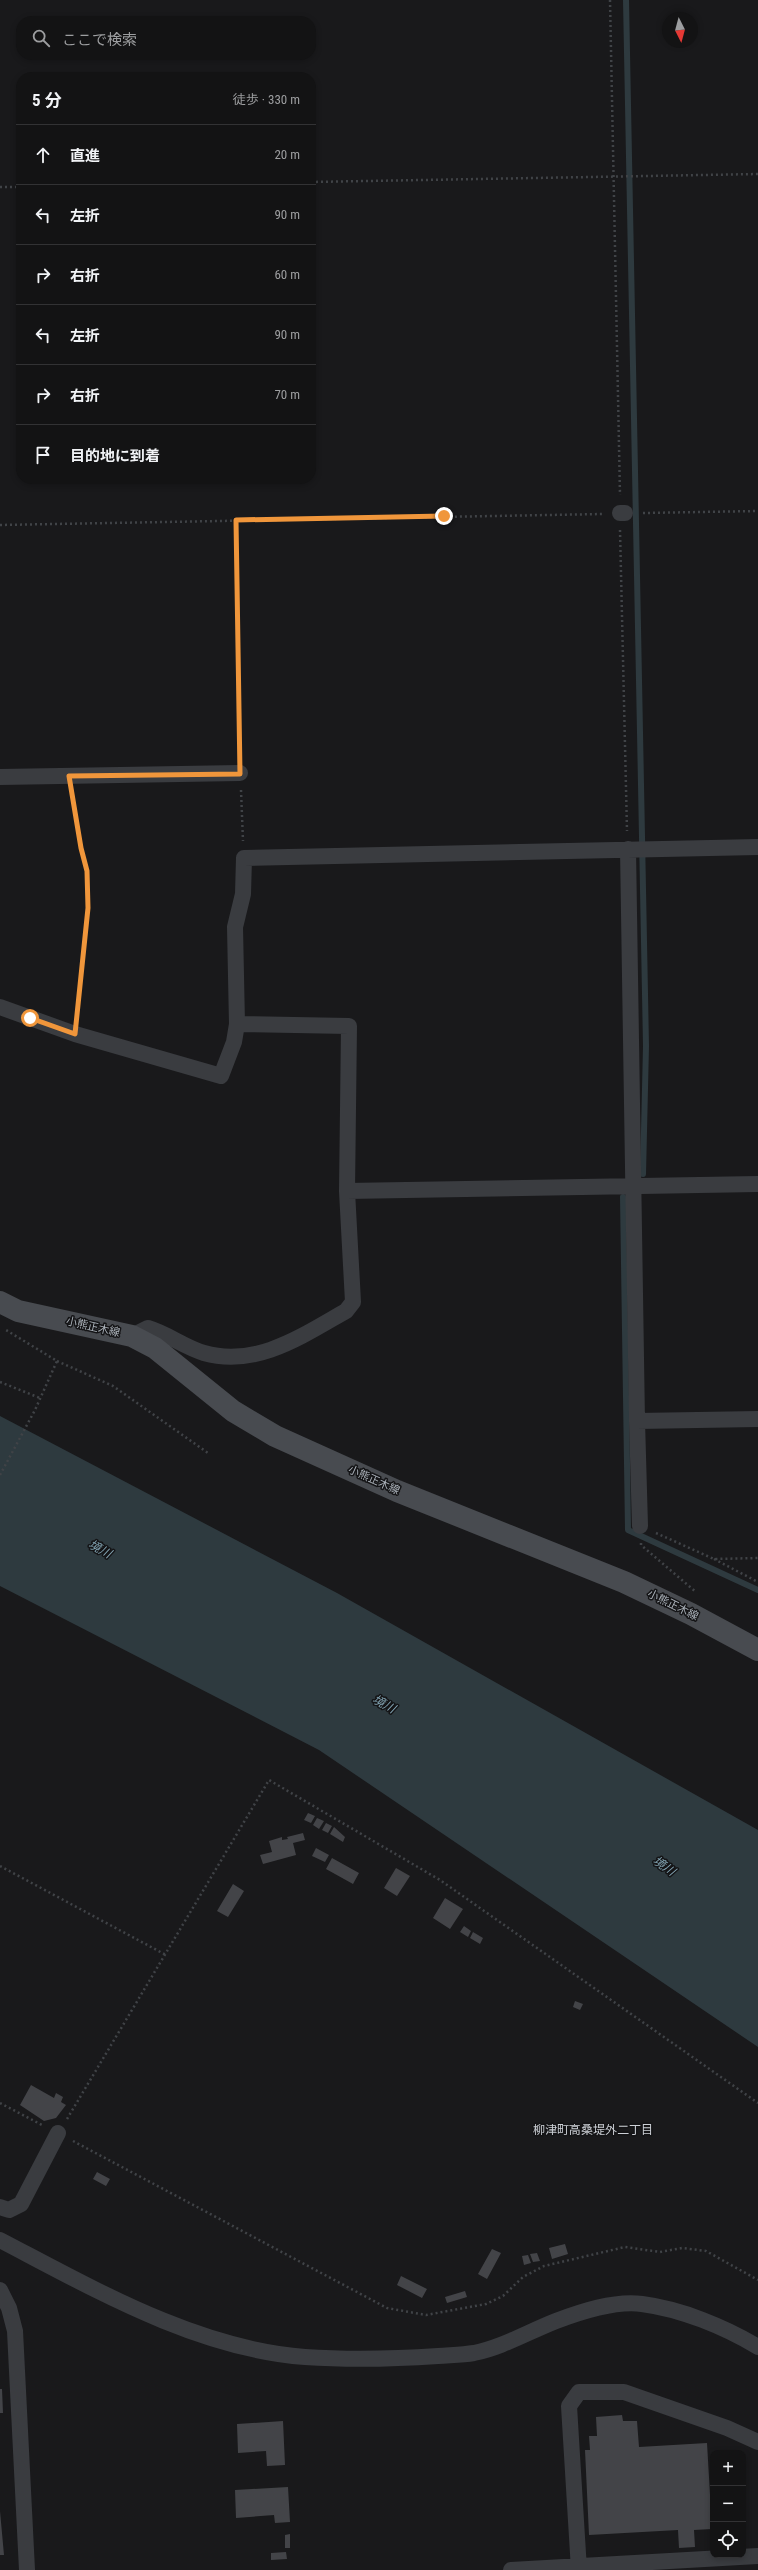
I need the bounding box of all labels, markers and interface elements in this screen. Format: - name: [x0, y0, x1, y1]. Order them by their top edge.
- north arrow: [662, 12, 698, 48]
- search box: [16, 16, 316, 60]
- icon: search: [30, 27, 52, 49]
- text: ここで検索: [62, 31, 137, 49]
- text: 5 分: [32, 90, 62, 110]
- text: 徒歩 · 330 m: [233, 92, 300, 107]
- icon: ahead: [32, 144, 54, 166]
- text: 直進: [70, 147, 100, 165]
- text: 20 m: [274, 147, 300, 162]
- icon: left: [32, 204, 54, 226]
- text: 左折: [70, 207, 100, 225]
- text: 90 m: [274, 207, 300, 222]
- icon: right: [32, 264, 54, 286]
- text: 右折: [70, 267, 100, 285]
- text: 60 m: [274, 267, 300, 282]
- icon: left: [32, 324, 54, 346]
- text: 左折: [70, 327, 100, 345]
- text: 90 m: [274, 327, 300, 342]
- icon: right: [32, 384, 54, 406]
- text: 右折: [70, 387, 100, 405]
- text: 70 m: [274, 387, 300, 402]
- icon: arrive: [32, 444, 54, 466]
- text: 目的地に到着: [70, 447, 160, 465]
- route end: [435, 507, 453, 525]
- route start: [21, 1009, 39, 1027]
- street label: 小熊正木線: [65, 1314, 121, 1340]
- street label: 小熊正木線: [346, 1463, 402, 1497]
- water label: 境川: [86, 1537, 116, 1562]
- street label: 小熊正木線: [645, 1587, 701, 1623]
- water label: 境川: [370, 1692, 400, 1717]
- water label: 境川: [650, 1853, 679, 1880]
- district label: 柳津町高桑堤外二丁目: [533, 2123, 653, 2137]
- map controls: [710, 2450, 746, 2558]
- button: +: [710, 2450, 746, 2486]
- button: −: [710, 2486, 746, 2522]
- button: locate: [710, 2522, 746, 2558]

